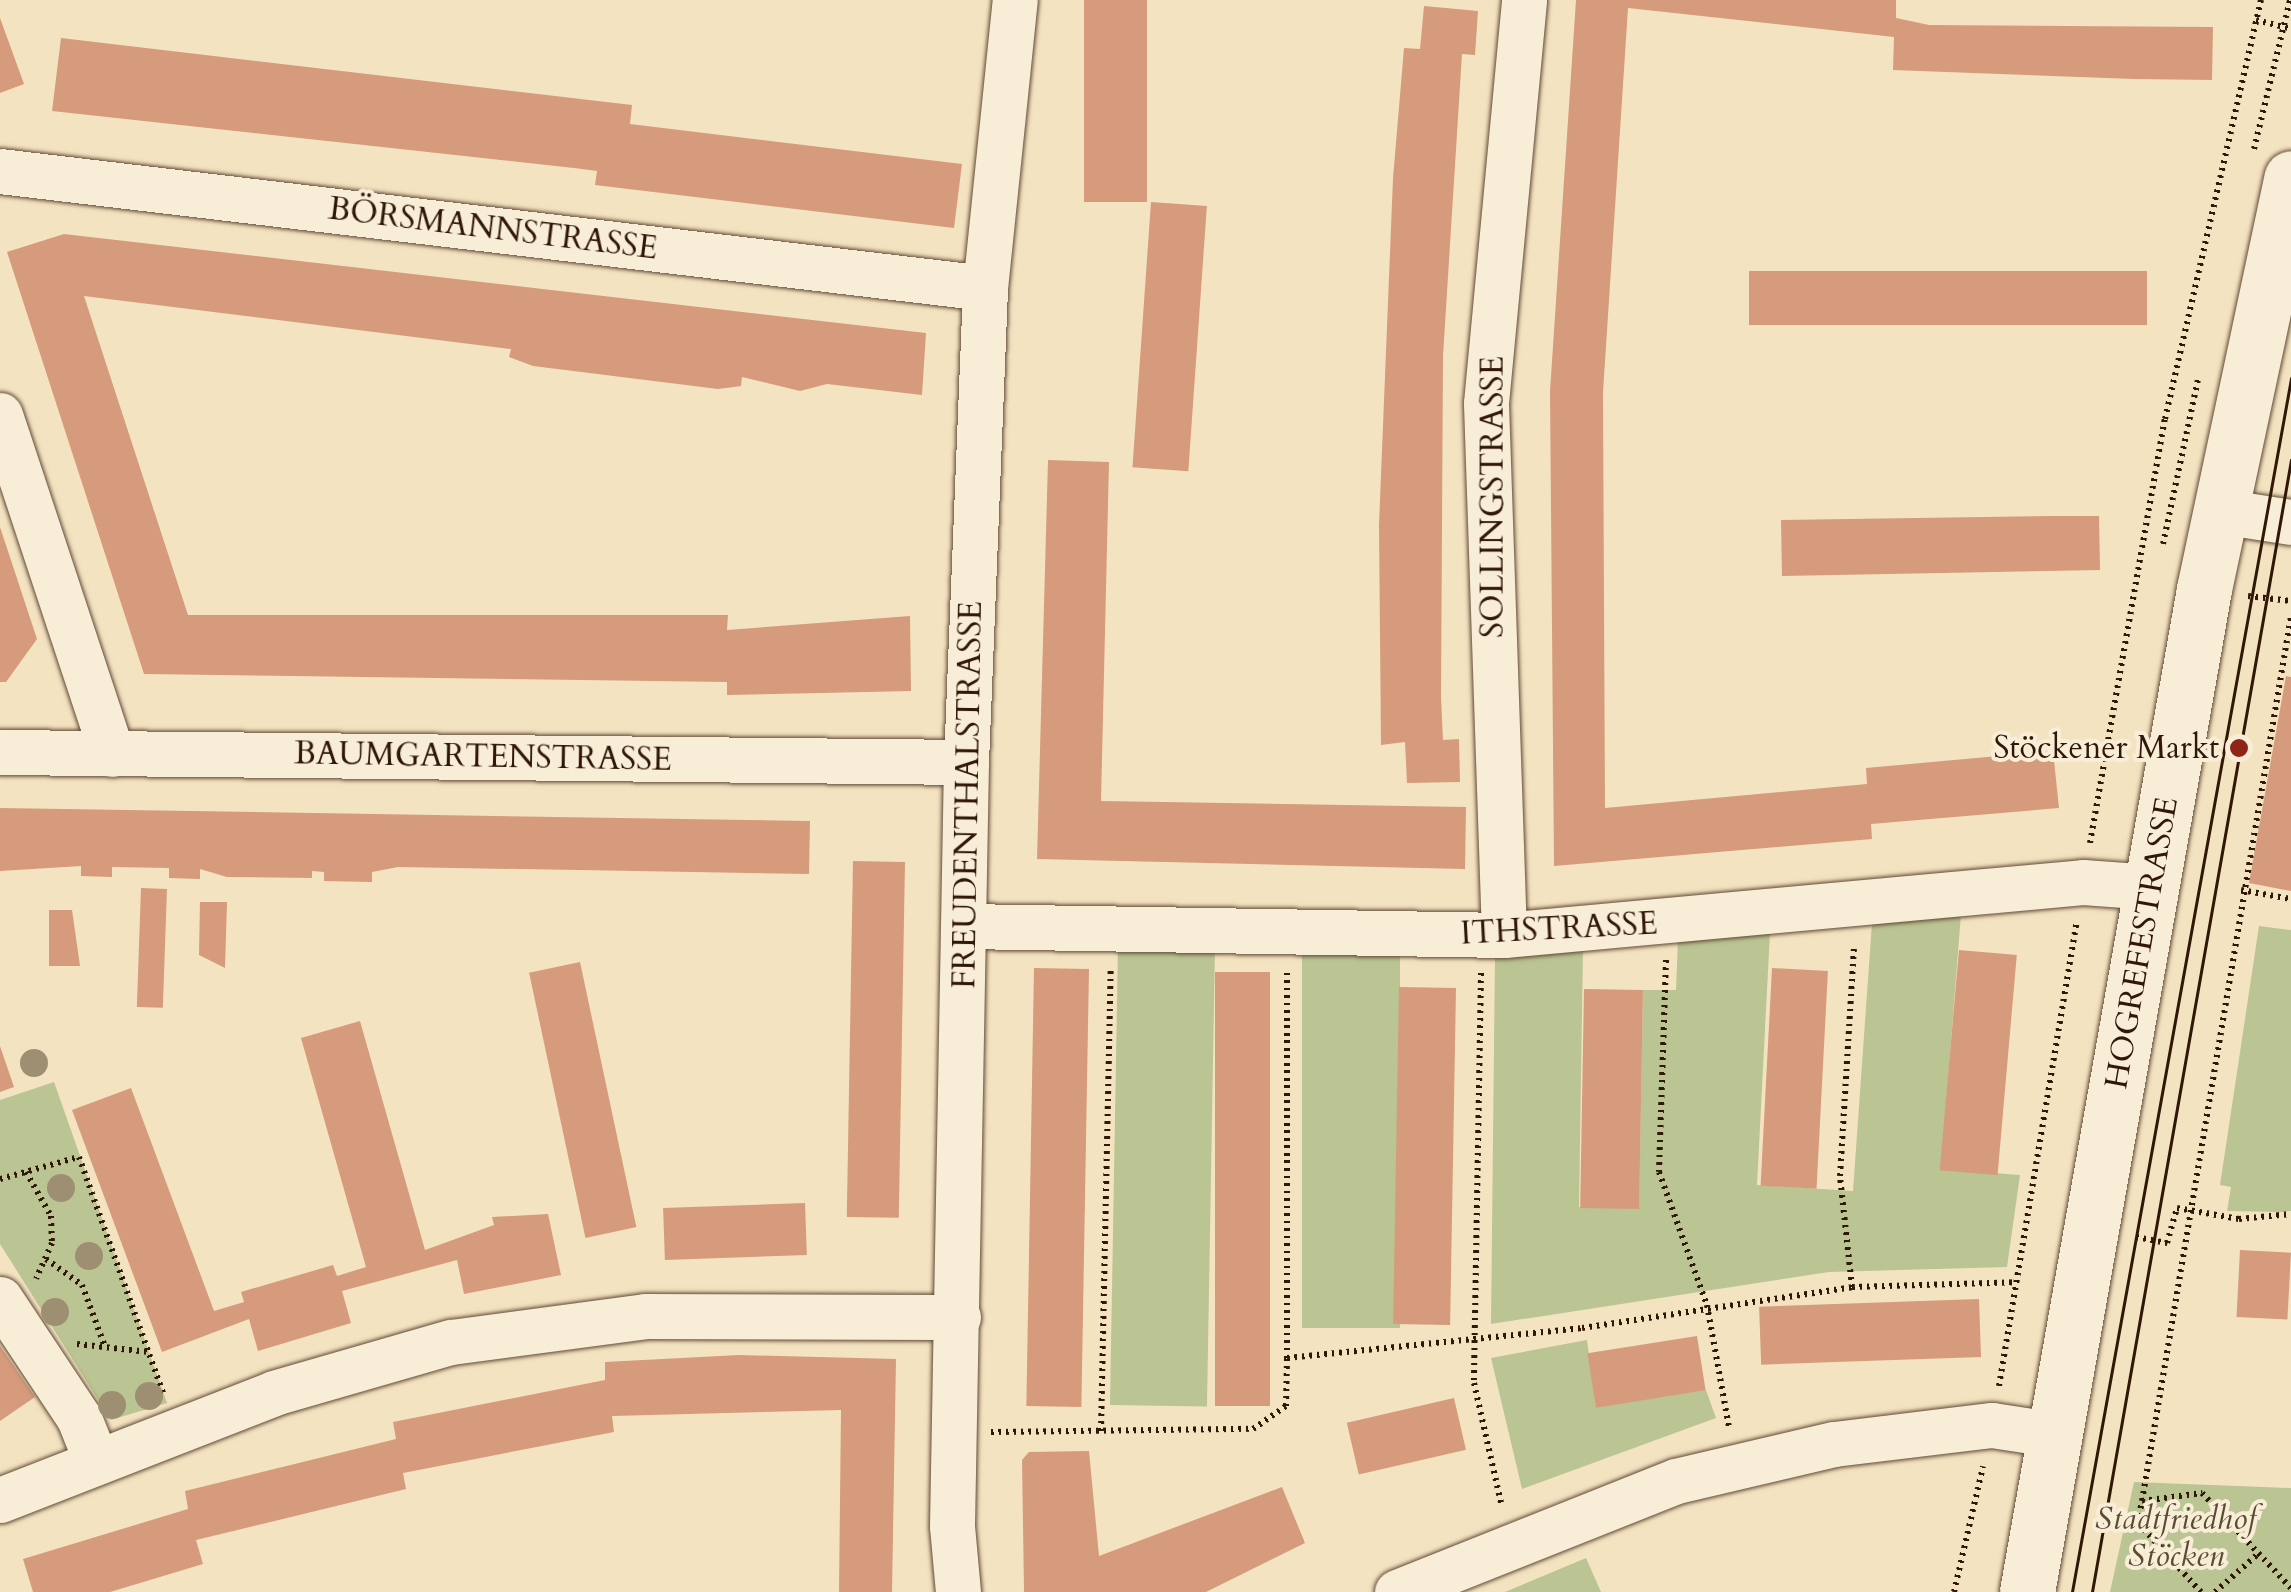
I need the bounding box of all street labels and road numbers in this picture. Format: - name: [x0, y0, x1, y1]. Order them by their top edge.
- street label: BÖRSMANNSTRASSE: [326, 190, 660, 268]
- street label: SOLLINGSTRASSE: [1474, 356, 1512, 638]
- street label: FREUDENTHALSTRASSE: [945, 601, 991, 989]
- street label: BAUMGARTENSTRASSE: [294, 735, 672, 779]
- street label: HOGREFESTRASSE: [2097, 794, 2187, 1092]
- street label: ITHSTRASSE: [1459, 905, 1659, 953]

